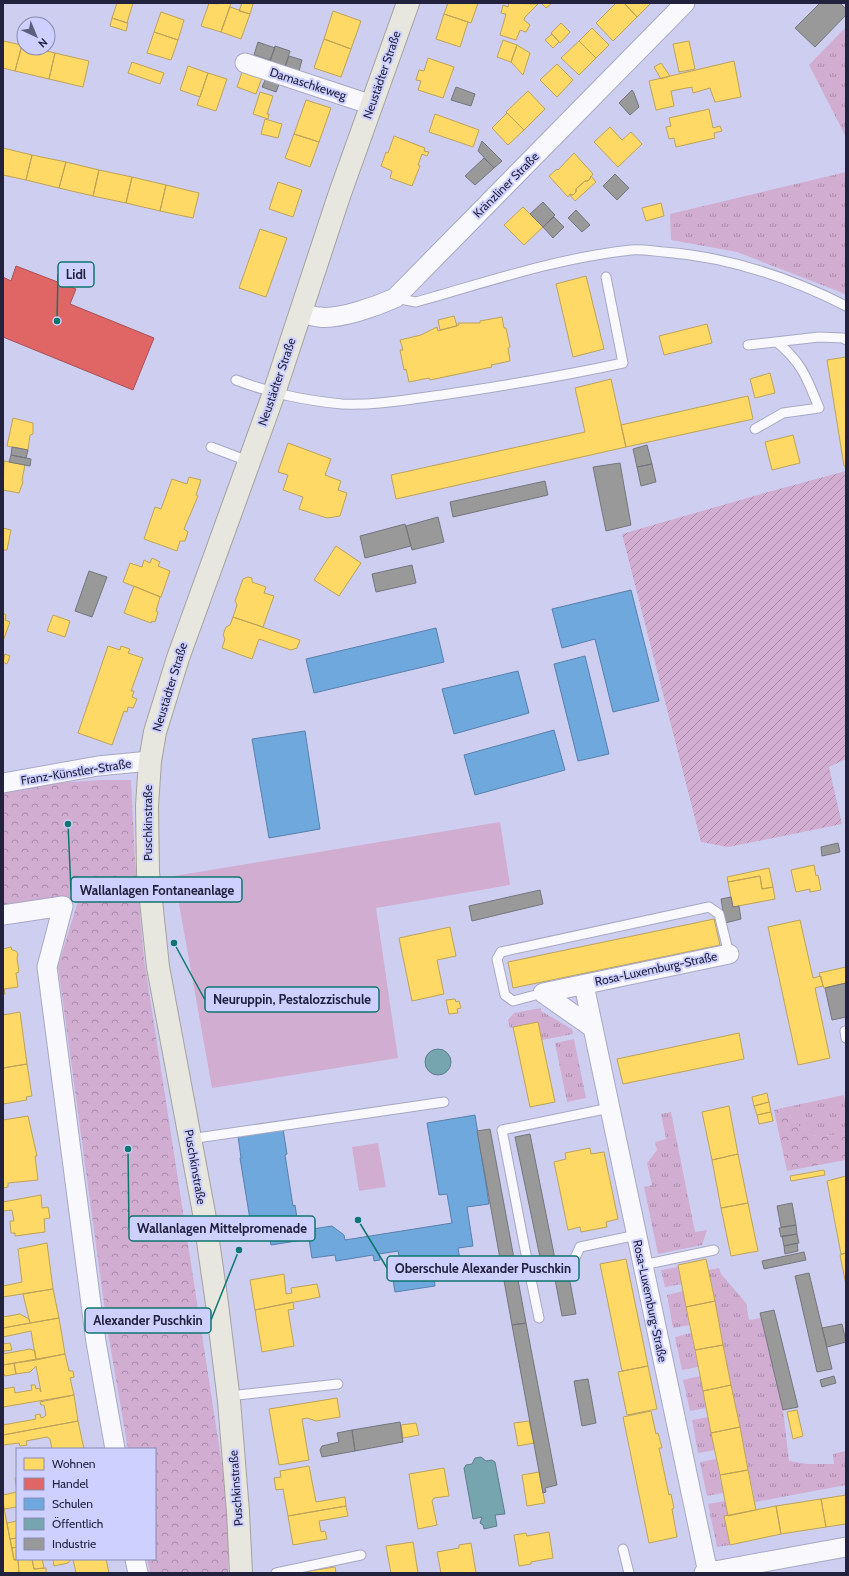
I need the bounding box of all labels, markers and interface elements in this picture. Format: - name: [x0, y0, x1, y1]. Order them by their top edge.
- north arrow: [16, 16, 56, 56]
- street label: Neustädter Straße: [359, 29, 404, 121]
- text: N: [35, 35, 51, 51]
- street label: Damaschkeweg: [268, 64, 349, 103]
- street label: Kränzliner Straße: [470, 149, 542, 221]
- callout: Lidl: [58, 262, 94, 287]
- text: Lidl: [66, 266, 87, 282]
- street label: Neustädter Straße: [254, 336, 299, 428]
- street label: Neustädter Straße: [149, 641, 190, 733]
- street label: Franz-Künstler-Straße: [20, 755, 132, 788]
- street label: Puschkinstraße: [140, 785, 155, 861]
- callout: Wallanlagen Fontaneanlage: [71, 877, 242, 902]
- text: Wallanlagen Fontaneanlage: [80, 882, 235, 898]
- street label: Rosa-Luxemburg-Straße: [593, 948, 718, 989]
- callout: Neuruppin, Pestalozzischule: [205, 987, 379, 1012]
- text: Neuruppin, Pestalozzischule: [213, 991, 371, 1007]
- street label: Puschkinstraße: [181, 1128, 209, 1206]
- callout: Wallanlagen Mittelpromenade: [129, 1216, 315, 1241]
- text: Wallanlagen Mittelpromenade: [137, 1220, 307, 1236]
- street label: Rosa-Luxemburg-Straße: [630, 1238, 671, 1363]
- callout: Oberschule Alexander Puschkin: [387, 1256, 579, 1281]
- text: Oberschule Alexander Puschkin: [395, 1260, 571, 1276]
- callout: Alexander Puschkin: [85, 1308, 211, 1333]
- text: Alexander Puschkin: [93, 1312, 203, 1328]
- legend: [16, 1448, 156, 1560]
- street label: Puschkinstraße: [225, 1450, 246, 1527]
- text: Wohnen: [52, 1456, 96, 1471]
- text: Handel: [52, 1476, 89, 1491]
- text: Schulen: [52, 1496, 93, 1511]
- text: Öffentlich: [52, 1516, 103, 1531]
- text: Industrie: [52, 1536, 96, 1551]

